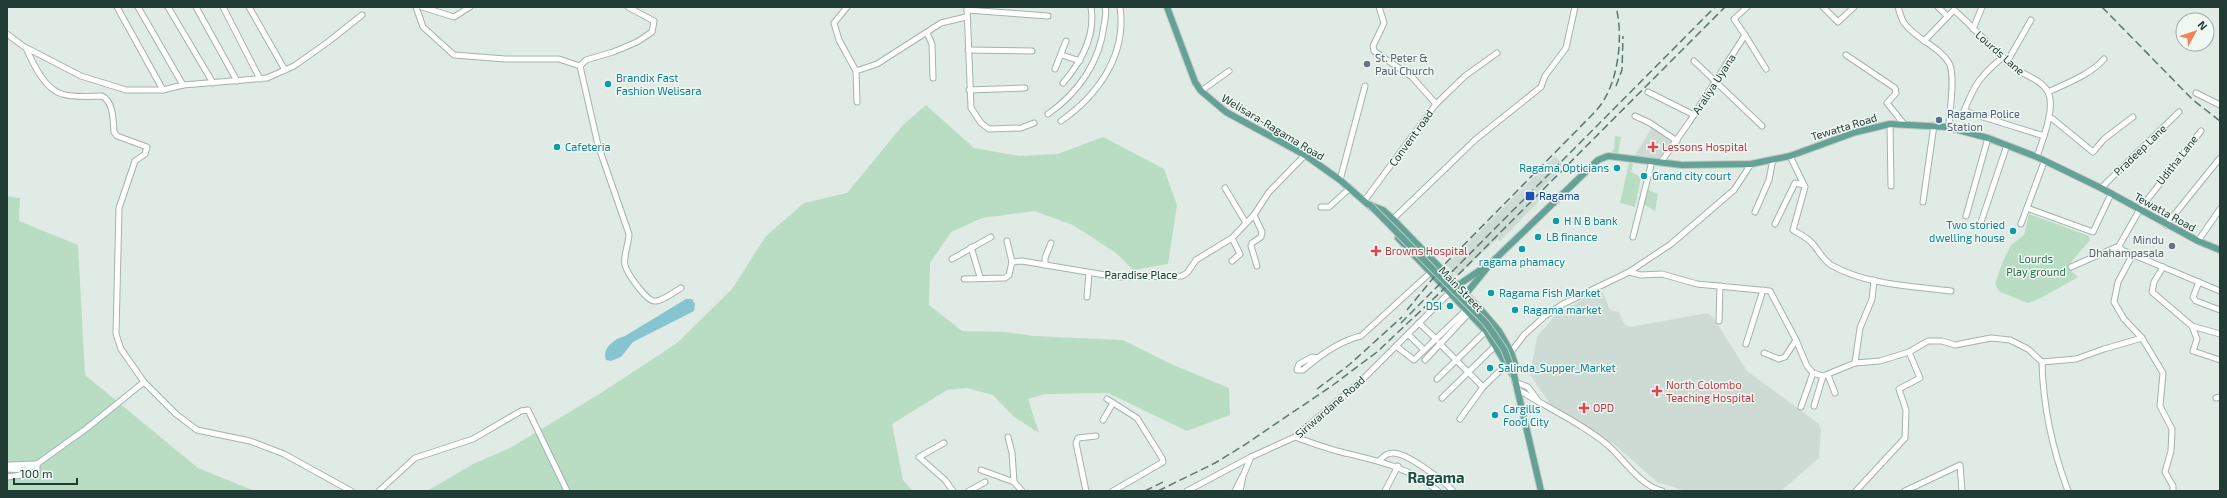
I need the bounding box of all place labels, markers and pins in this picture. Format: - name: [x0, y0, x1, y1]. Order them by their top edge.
- place label: St. Peter & Paul Church: [1375, 51, 1434, 77]
- marker: St. Peter & Paul Church: [1362, 59, 1372, 69]
- place label: Brandix Fast Fashion Welisara: [616, 71, 702, 97]
- marker: Brandix Fast Fashion Welisara: [603, 79, 613, 89]
- place label: Ragama Police Station: [1947, 107, 2020, 133]
- marker: Ragama Police Station: [1934, 115, 1944, 125]
- place label: Cafeteria: [565, 140, 611, 153]
- place label: Lessons Hospital: [1662, 140, 1748, 153]
- marker: Lessons Hospital: [1647, 141, 1659, 153]
- marker: Cafeteria: [552, 142, 562, 152]
- place label: Ragama Opticians: [1519, 161, 1609, 174]
- marker: Ragama Opticians: [1612, 163, 1622, 173]
- place label: Grand city court: [1652, 169, 1731, 182]
- marker: Grand city court: [1639, 171, 1649, 181]
- place label: Ragama: [1539, 189, 1580, 202]
- marker: Ragama: [1524, 190, 1536, 202]
- place label: H N B bank: [1564, 214, 1618, 227]
- marker: H N B bank: [1551, 216, 1561, 226]
- place label: Two storied dwelling house: [1929, 218, 2005, 244]
- marker: Two storied dwelling house: [2008, 226, 2018, 236]
- place label: LB finance: [1546, 230, 1598, 243]
- marker: LB finance: [1533, 232, 1543, 242]
- place label: Mindu Dhahampasala: [2089, 233, 2164, 259]
- marker: Mindu Dhahampasala: [2167, 241, 2177, 251]
- place label: Browns Hospital: [1385, 244, 1468, 257]
- marker: ragama phamacy: [1517, 244, 1527, 254]
- marker: Browns Hospital: [1370, 245, 1382, 257]
- place label: ragama phamacy: [1479, 255, 1565, 268]
- place label: Ragama Fish Market: [1499, 286, 1601, 299]
- marker: Ragama Fish Market: [1486, 288, 1496, 298]
- place label: DSI: [1426, 299, 1442, 312]
- marker: DSI: [1445, 301, 1455, 311]
- place label: Ragama market: [1523, 303, 1602, 316]
- marker: Ragama market: [1510, 305, 1520, 315]
- place label: Salinda_Supper_Market: [1498, 361, 1616, 374]
- marker: Salinda_Supper_Market: [1485, 363, 1495, 373]
- place label: North Colombo Teaching Hospital: [1666, 378, 1755, 404]
- marker: North Colombo Teaching Hospital: [1651, 385, 1663, 397]
- place label: OPD: [1593, 401, 1614, 414]
- place label: Cargills Food City: [1503, 402, 1549, 428]
- marker: OPD: [1578, 402, 1590, 414]
- marker: Cargills Food City: [1490, 410, 1500, 420]

